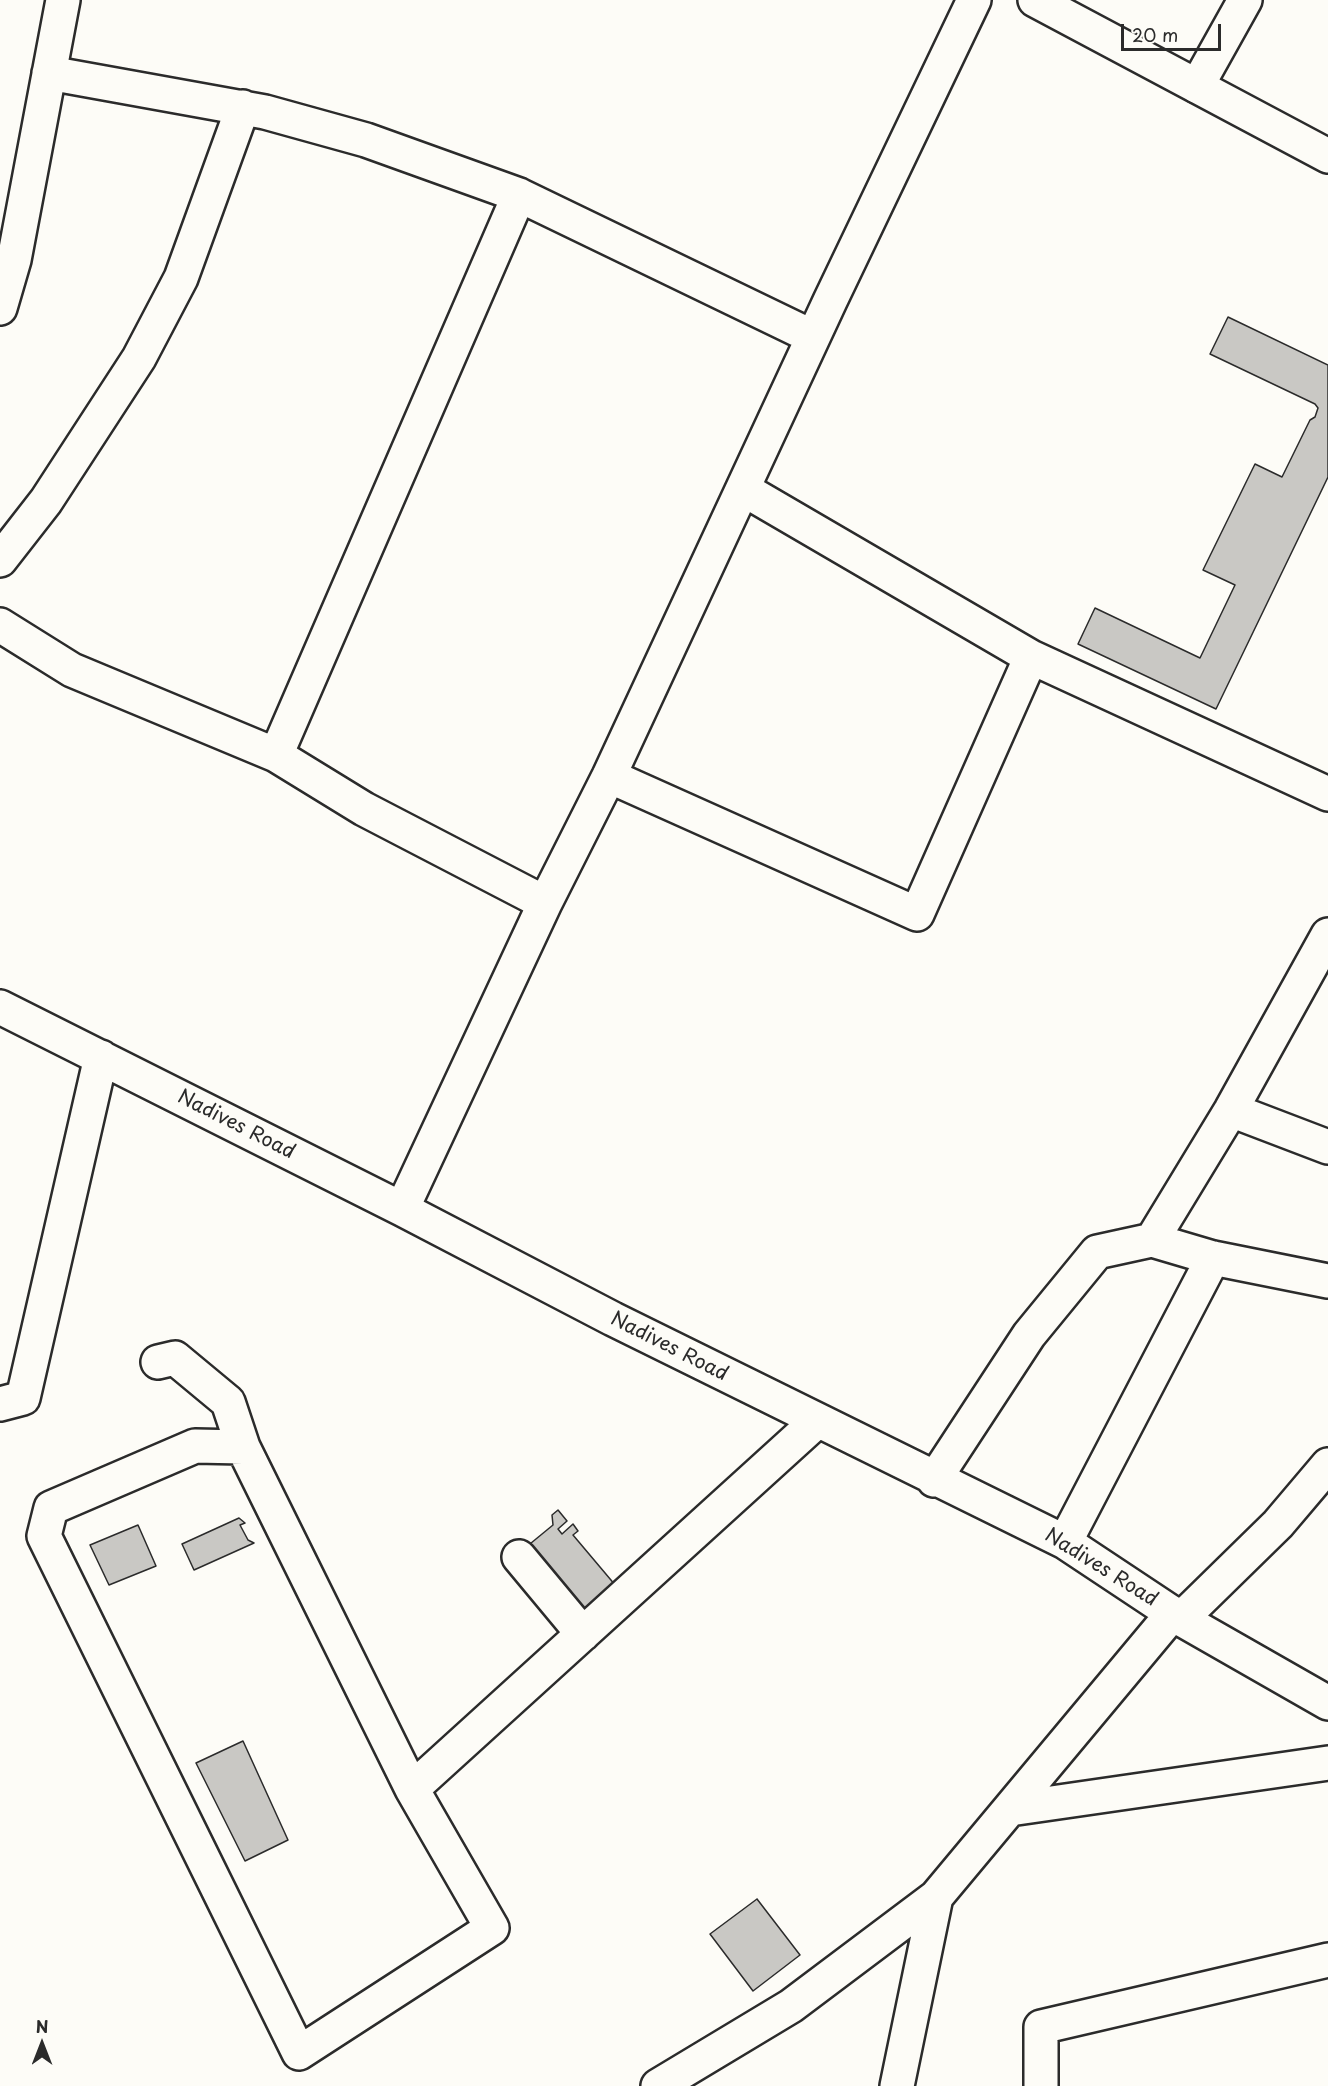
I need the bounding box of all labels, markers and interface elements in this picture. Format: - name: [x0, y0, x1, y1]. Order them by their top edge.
- scale bar: [1124, 12, 1224, 50]
- text: 20 m: [1132, 21, 1178, 48]
- street label: Nadives Road: [173, 1085, 299, 1165]
- street label: Nadives Road: [606, 1307, 732, 1387]
- street label: Nadives Road: [1040, 1524, 1162, 1612]
- north arrow: [12, 2014, 72, 2074]
- text: N: [36, 2014, 48, 2038]

